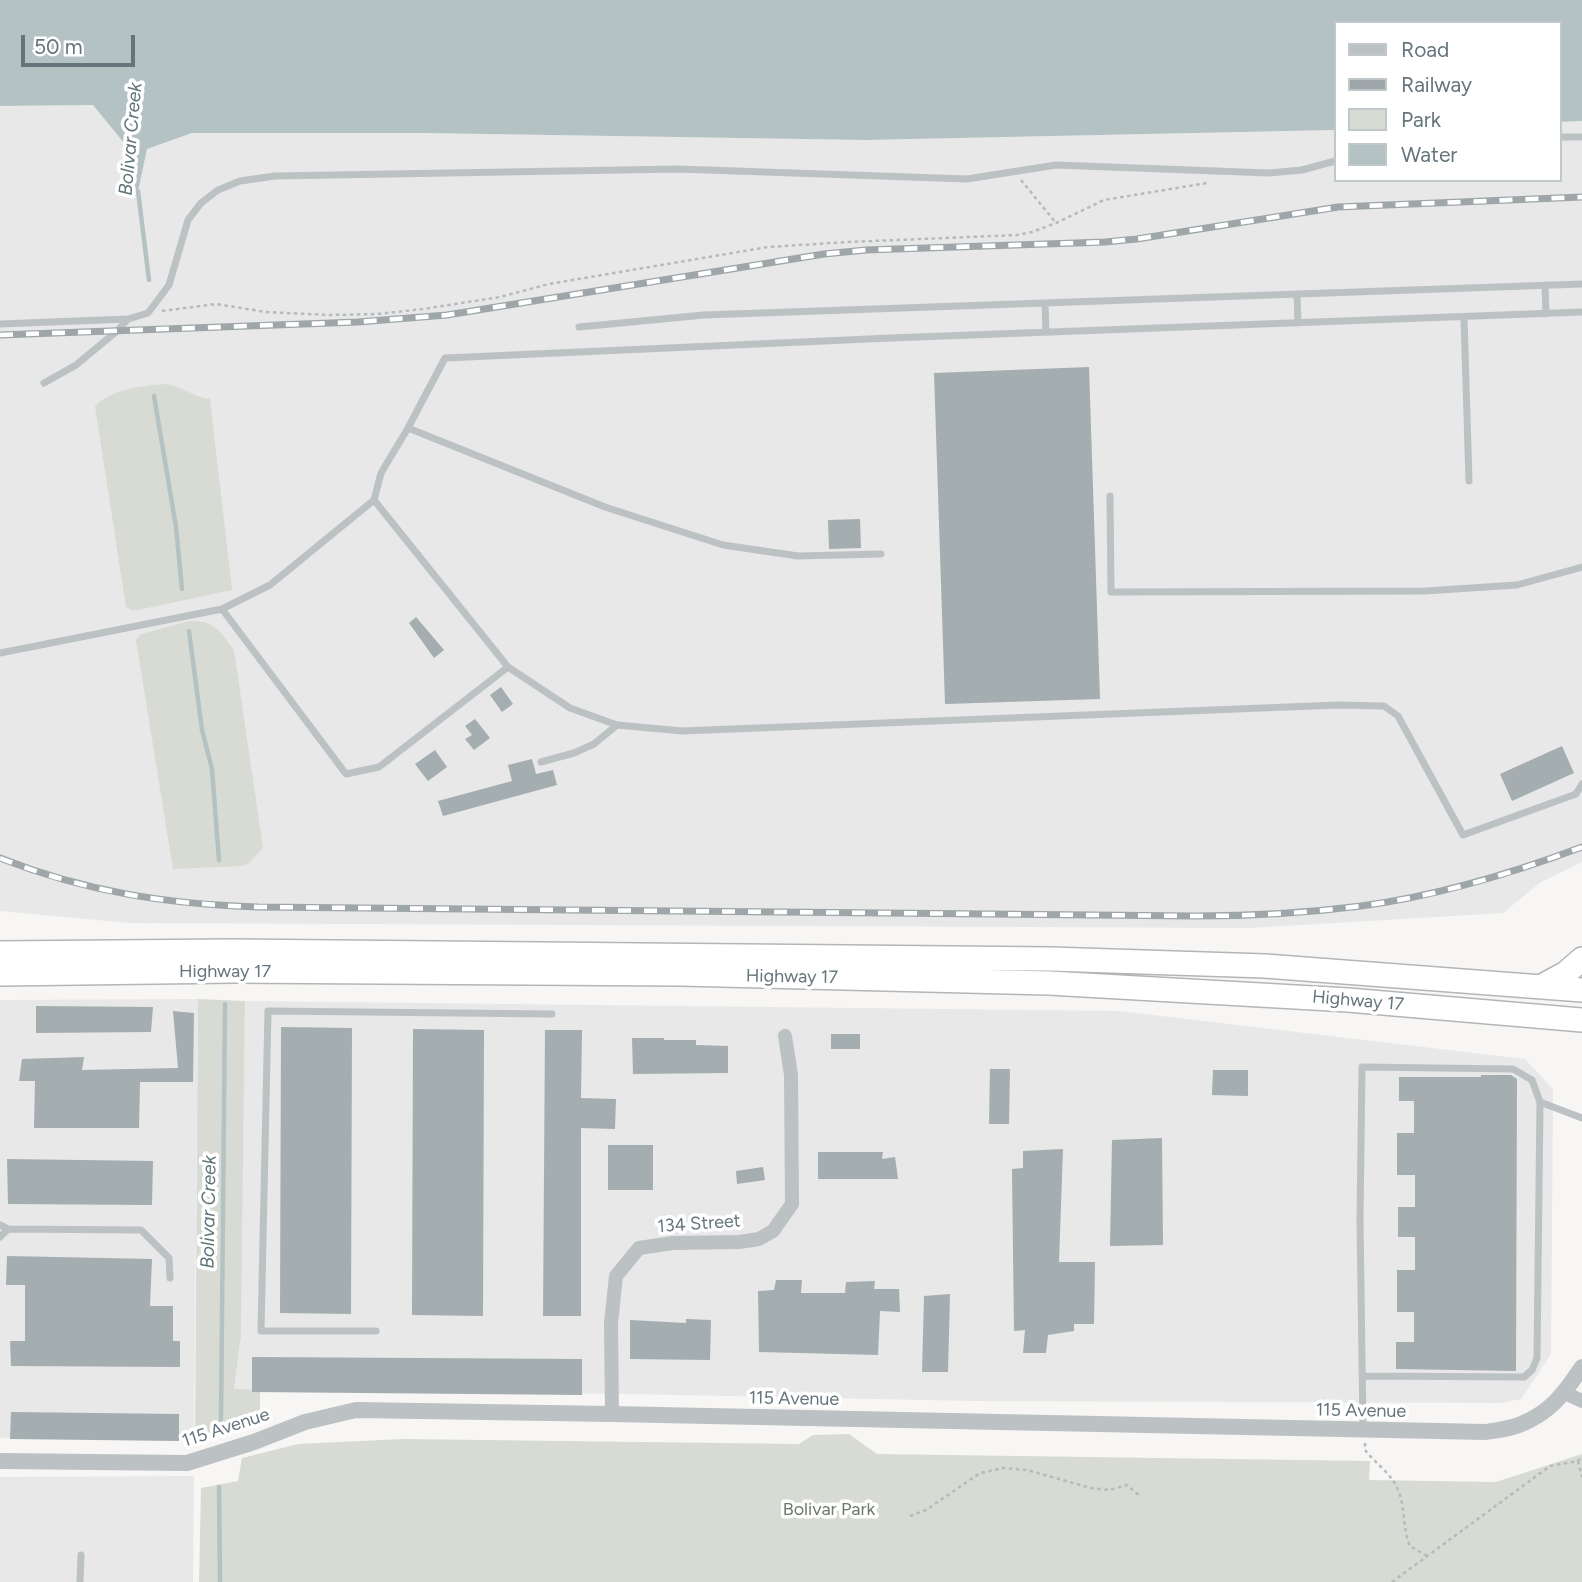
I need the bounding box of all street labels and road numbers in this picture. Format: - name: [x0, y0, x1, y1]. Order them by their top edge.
- street label: Highway 17: [179, 961, 271, 983]
- street label: Highway 17: [746, 965, 838, 989]
- street label: Highway 17: [1311, 986, 1405, 1016]
- street label: 134 Street: [657, 1210, 741, 1238]
- street label: 115 Avenue: [749, 1387, 839, 1411]
- street label: 115 Avenue: [1316, 1399, 1406, 1423]
- street label: 115 Avenue: [180, 1404, 272, 1452]

